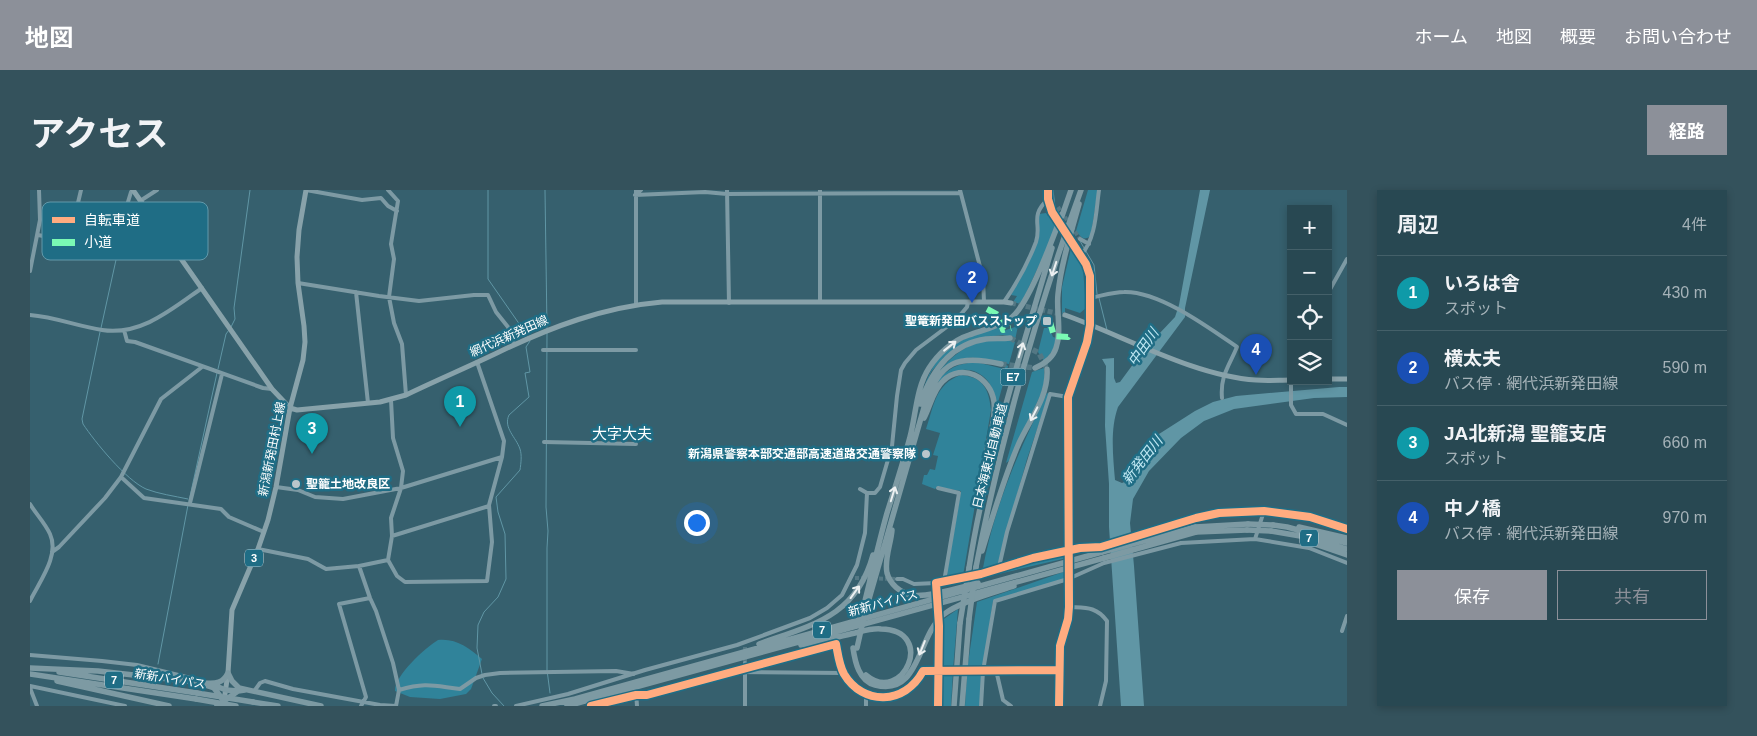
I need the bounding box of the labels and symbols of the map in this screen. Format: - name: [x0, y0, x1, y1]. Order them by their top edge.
- legend: [42, 202, 208, 260]
- text: 自転車道: [84, 212, 140, 228]
- text: 小道: [84, 234, 112, 250]
- one-way arrow: [1049, 261, 1058, 277]
- pin: 2: [956, 262, 988, 303]
- street label: 網代浜新発田線: [468, 313, 550, 359]
- place label: 聖篭新発田バスストップ: [905, 314, 1037, 328]
- marker: 聖篭新発田バスストップ: [1041, 315, 1053, 327]
- water label: 中田川: [1124, 324, 1163, 369]
- pin: 4: [1240, 334, 1272, 375]
- one-way arrow: [943, 341, 957, 351]
- one-way arrow: [1016, 343, 1026, 359]
- road number: E7: [1000, 368, 1026, 386]
- pin: 1: [444, 386, 476, 427]
- street label: 新潟新発田村上線: [256, 401, 288, 497]
- street label: 日本海東北自動車道: [970, 402, 1010, 510]
- one-way arrow: [1029, 407, 1039, 422]
- pin: 3: [296, 413, 328, 454]
- district label: 大字大夫: [592, 425, 652, 442]
- water label: 新発田川: [1118, 431, 1167, 487]
- place label: 新潟県警察本部交通部高速道路交通警察隊: [688, 447, 916, 461]
- marker: 新潟県警察本部交通部高速道路交通警察隊: [920, 448, 932, 460]
- place label: 聖籠土地改良区: [306, 477, 390, 491]
- marker: 聖籠土地改良区: [290, 478, 302, 490]
- one-way arrow: [889, 486, 899, 502]
- your location: [684, 510, 710, 536]
- road number: 7: [1300, 529, 1318, 546]
- road number: 3: [245, 549, 263, 566]
- one-way arrow: [850, 585, 860, 599]
- street label: 新新バイパス: [847, 587, 919, 619]
- road number: 7: [813, 622, 831, 638]
- one-way arrow: [917, 640, 926, 655]
- street label: 新新バイパス: [133, 666, 207, 692]
- road number: 7: [105, 672, 123, 688]

